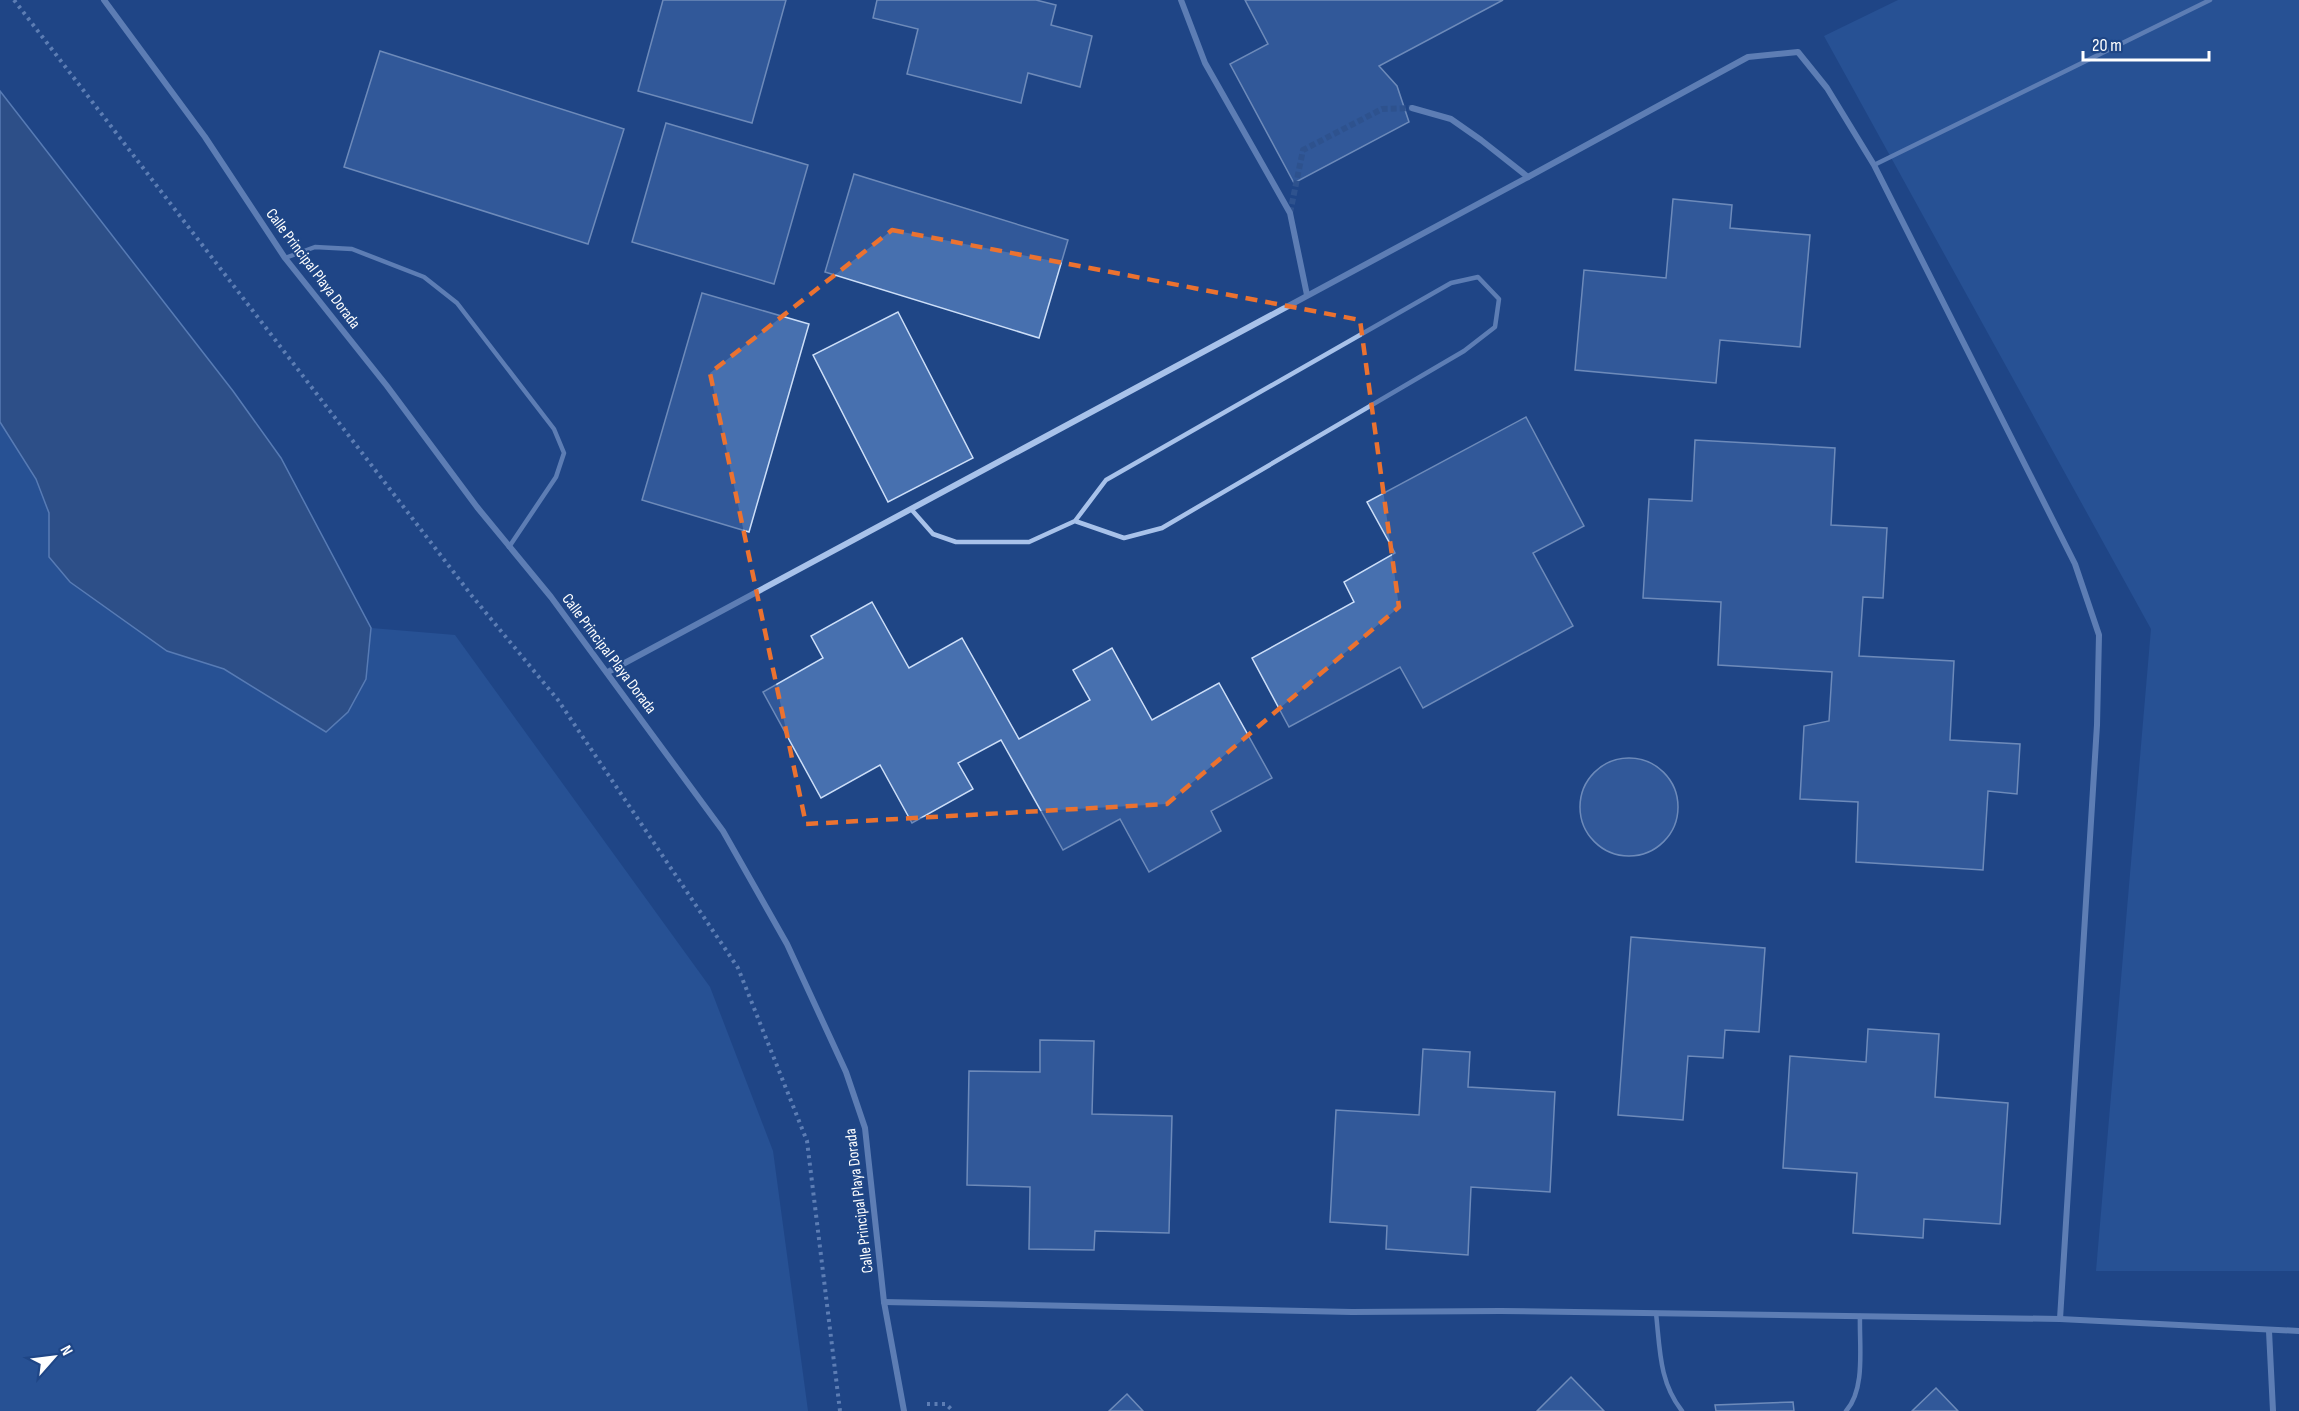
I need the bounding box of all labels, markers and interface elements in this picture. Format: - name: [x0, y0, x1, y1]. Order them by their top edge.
- scale bar: [2083, 24, 2209, 62]
- text: 20 m: [2092, 35, 2122, 56]
- street label: Calle Principal Playa Dorada: [261, 205, 364, 333]
- street label: Calle Principal Playa Dorada: [557, 590, 660, 718]
- street label: Calle Principal Playa Dorada: [841, 1127, 878, 1274]
- north arrow: [24, 1327, 84, 1387]
- text: N: [56, 1342, 76, 1359]

